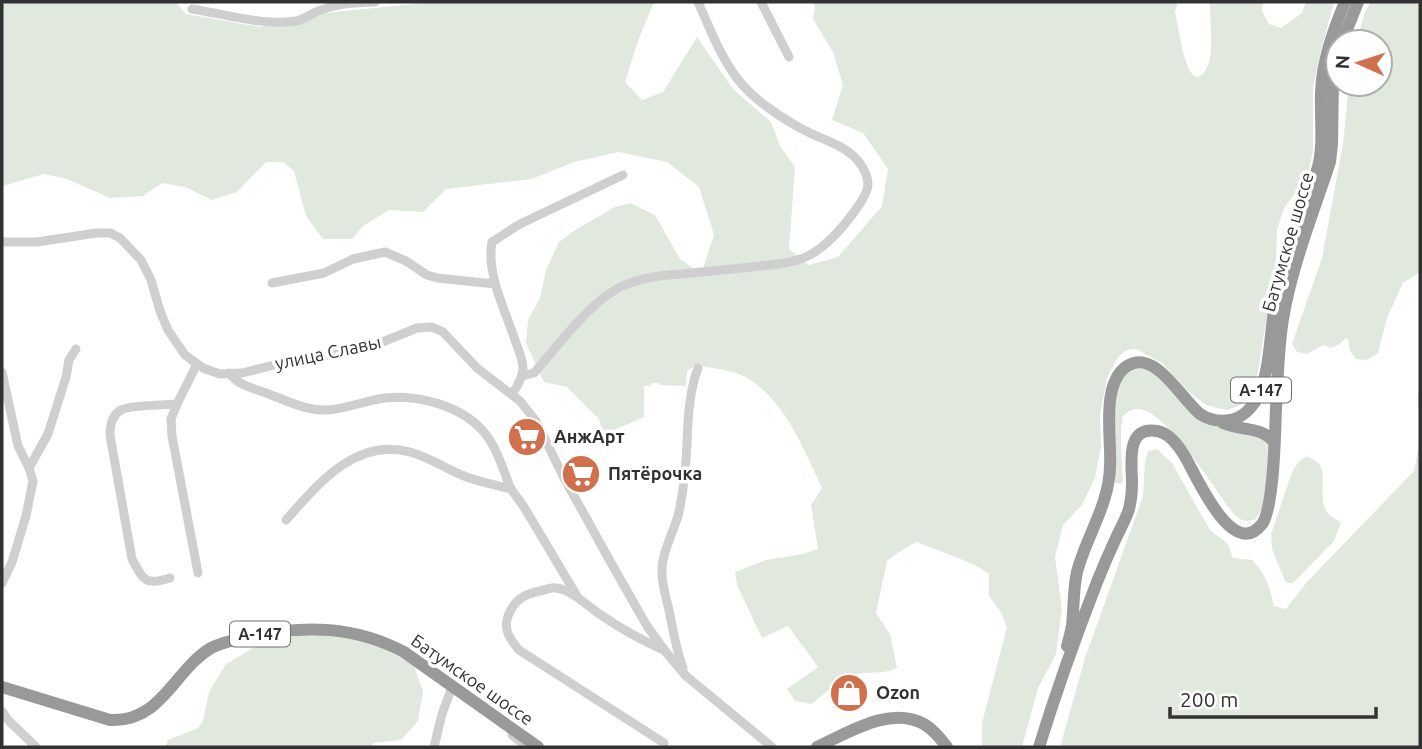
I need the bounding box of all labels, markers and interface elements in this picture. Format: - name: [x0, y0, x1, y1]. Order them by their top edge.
- north arrow: [1324, 28, 1394, 98]
- text: N: [1331, 54, 1353, 70]
- street label: Батумское шоссе: [1258, 170, 1317, 314]
- street label: улица Славы: [273, 331, 383, 373]
- road number: А-147: [1231, 378, 1291, 402]
- supermarket icon: АнжАрт: [506, 416, 548, 458]
- place label: АнжАрт: [554, 426, 625, 446]
- supermarket icon: Пятёрочка: [560, 453, 602, 495]
- place label: Пятёрочка: [608, 463, 702, 483]
- road number: А-147: [230, 622, 290, 646]
- street label: Батумское шоссе: [408, 630, 537, 729]
- shop icon: Ozon: [828, 672, 870, 714]
- scale bar: [1170, 676, 1376, 720]
- place label: Ozon: [876, 682, 920, 702]
- text: 200 m: [1180, 687, 1238, 711]

